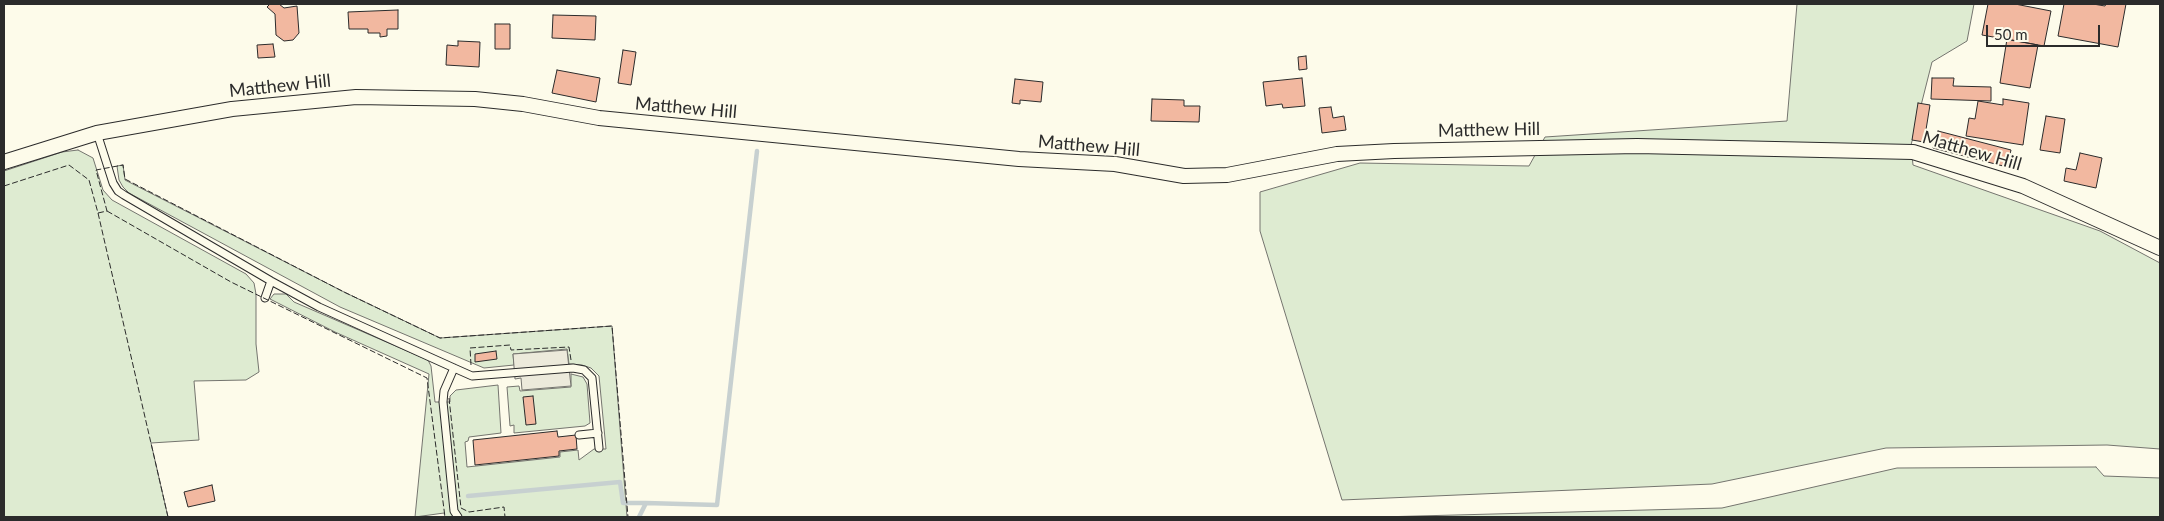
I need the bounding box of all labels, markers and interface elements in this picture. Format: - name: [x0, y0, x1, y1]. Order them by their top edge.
- scale bar: [1989, 15, 2103, 47]
- text: 50 m: [1994, 25, 2028, 43]
- street label: Matthew Hill: [228, 70, 332, 102]
- street label: Matthew Hill: [634, 93, 738, 123]
- street label: Matthew Hill: [1438, 118, 1540, 142]
- street label: Matthew Hill: [1920, 127, 2024, 175]
- street label: Matthew Hill: [1037, 131, 1141, 161]

